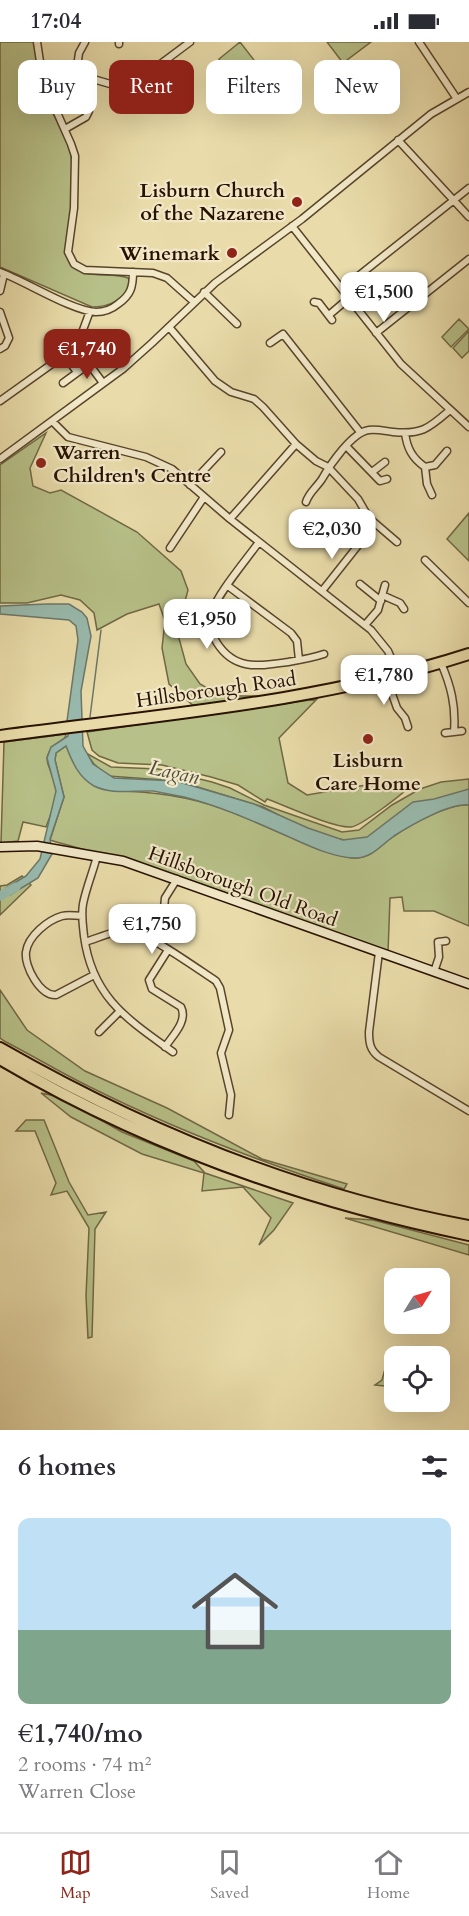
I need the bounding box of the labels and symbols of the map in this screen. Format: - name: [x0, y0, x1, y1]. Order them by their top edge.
- place label: Lisburn Church of the Nazarene: [140, 177, 286, 227]
- marker: Lisburn Church of the Nazarene: [290, 195, 304, 209]
- place label: Winemark: [118, 240, 221, 267]
- marker: Winemark: [225, 246, 239, 260]
- pin: €1,500: [335, 272, 433, 323]
- pin: €1,740: [38, 329, 136, 380]
- place label: Warren Children's Centre: [52, 439, 211, 489]
- marker: Warren Children's Centre: [34, 456, 48, 470]
- pin: €2,030: [283, 509, 381, 560]
- pin: €1,950: [158, 599, 256, 650]
- pin: €1,780: [335, 655, 433, 706]
- street label: Hillsborough Road: [134, 665, 298, 714]
- marker: Lisburn Care Home: [361, 732, 375, 746]
- place label: Lisburn Care Home: [315, 747, 421, 797]
- water label: Lagan: [146, 753, 203, 792]
- street label: Hillsborough Old Road: [144, 840, 342, 933]
- pin: €1,750: [103, 904, 201, 955]
- north arrow: [384, 1268, 450, 1334]

